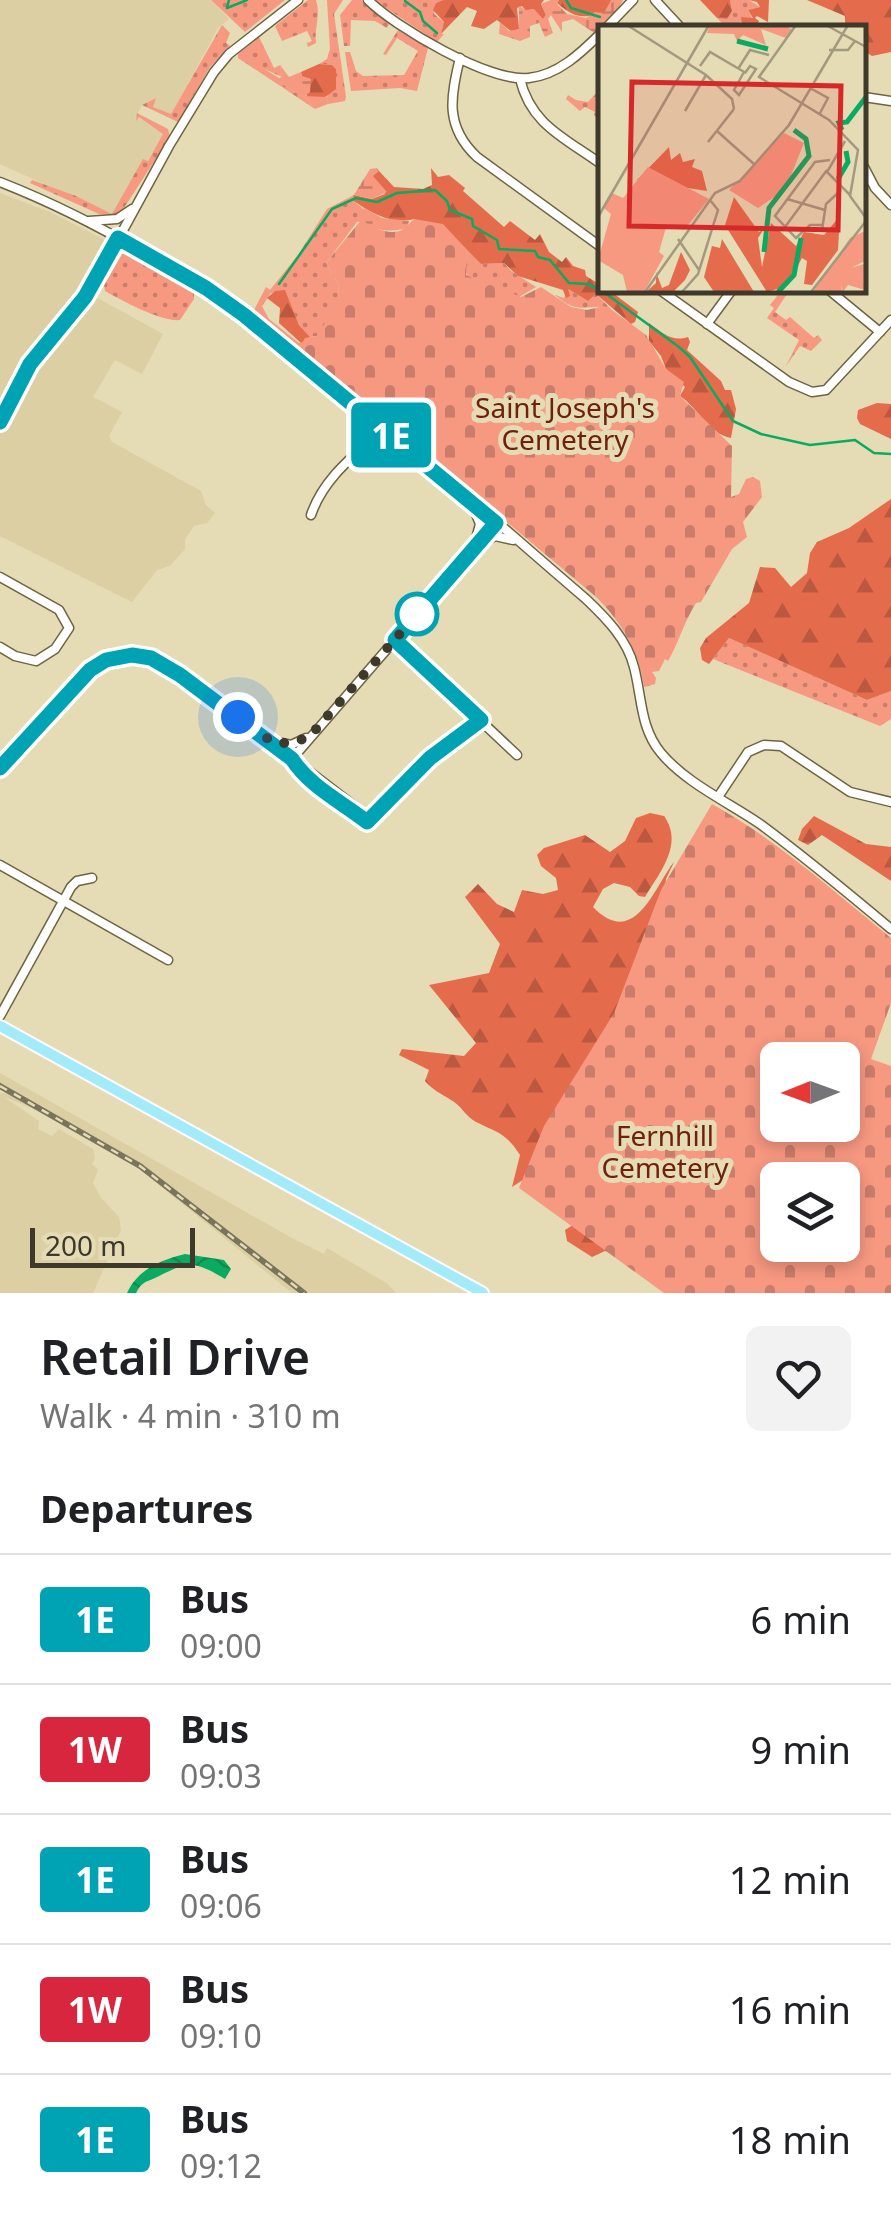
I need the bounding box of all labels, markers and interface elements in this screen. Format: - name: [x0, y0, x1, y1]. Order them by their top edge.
- inset map: [598, 25, 866, 292]
- park label: Saint Joseph's Cemetery: [475, 388, 655, 458]
- line badge: 1E: [346, 402, 436, 468]
- text: 1E: [371, 412, 411, 459]
- unlabelled marker: [396, 593, 438, 635]
- your location: [213, 692, 263, 742]
- north arrow: [760, 1042, 860, 1142]
- map controls: [760, 1042, 860, 1262]
- park label: Fernhill Cemetery: [601, 1116, 729, 1186]
- button: layers: [760, 1162, 860, 1262]
- scale bar: [30, 1223, 195, 1268]
- text: 200 m: [45, 1226, 127, 1264]
- text: Retail Drive: [40, 1324, 310, 1389]
- button: heart: [746, 1326, 851, 1431]
- text: Walk · 4 min · 310 m: [40, 1394, 341, 1437]
- text: Departures: [40, 1482, 253, 1534]
- text: Bus: [180, 1572, 249, 1624]
- text: 6 min: [751, 1593, 851, 1645]
- text: 1E: [75, 1596, 115, 1643]
- text: 09:00: [180, 1624, 262, 1667]
- text: Bus: [180, 1702, 249, 1754]
- text: 9 min: [751, 1723, 851, 1775]
- text: 1W: [68, 1726, 122, 1773]
- text: 09:03: [180, 1754, 262, 1797]
- text: Bus: [180, 1832, 249, 1884]
- text: 12 min: [729, 1853, 851, 1905]
- text: 1E: [75, 1856, 115, 1903]
- text: 09:06: [180, 1884, 262, 1927]
- text: Bus: [180, 1962, 249, 2014]
- text: 16 min: [729, 1983, 851, 2035]
- text: 1W: [68, 1986, 122, 2033]
- text: 09:10: [180, 2014, 262, 2057]
- text: Bus: [180, 2092, 249, 2144]
- text: 18 min: [729, 2113, 851, 2165]
- text: 1E: [75, 2116, 115, 2163]
- text: 09:12: [180, 2144, 262, 2187]

